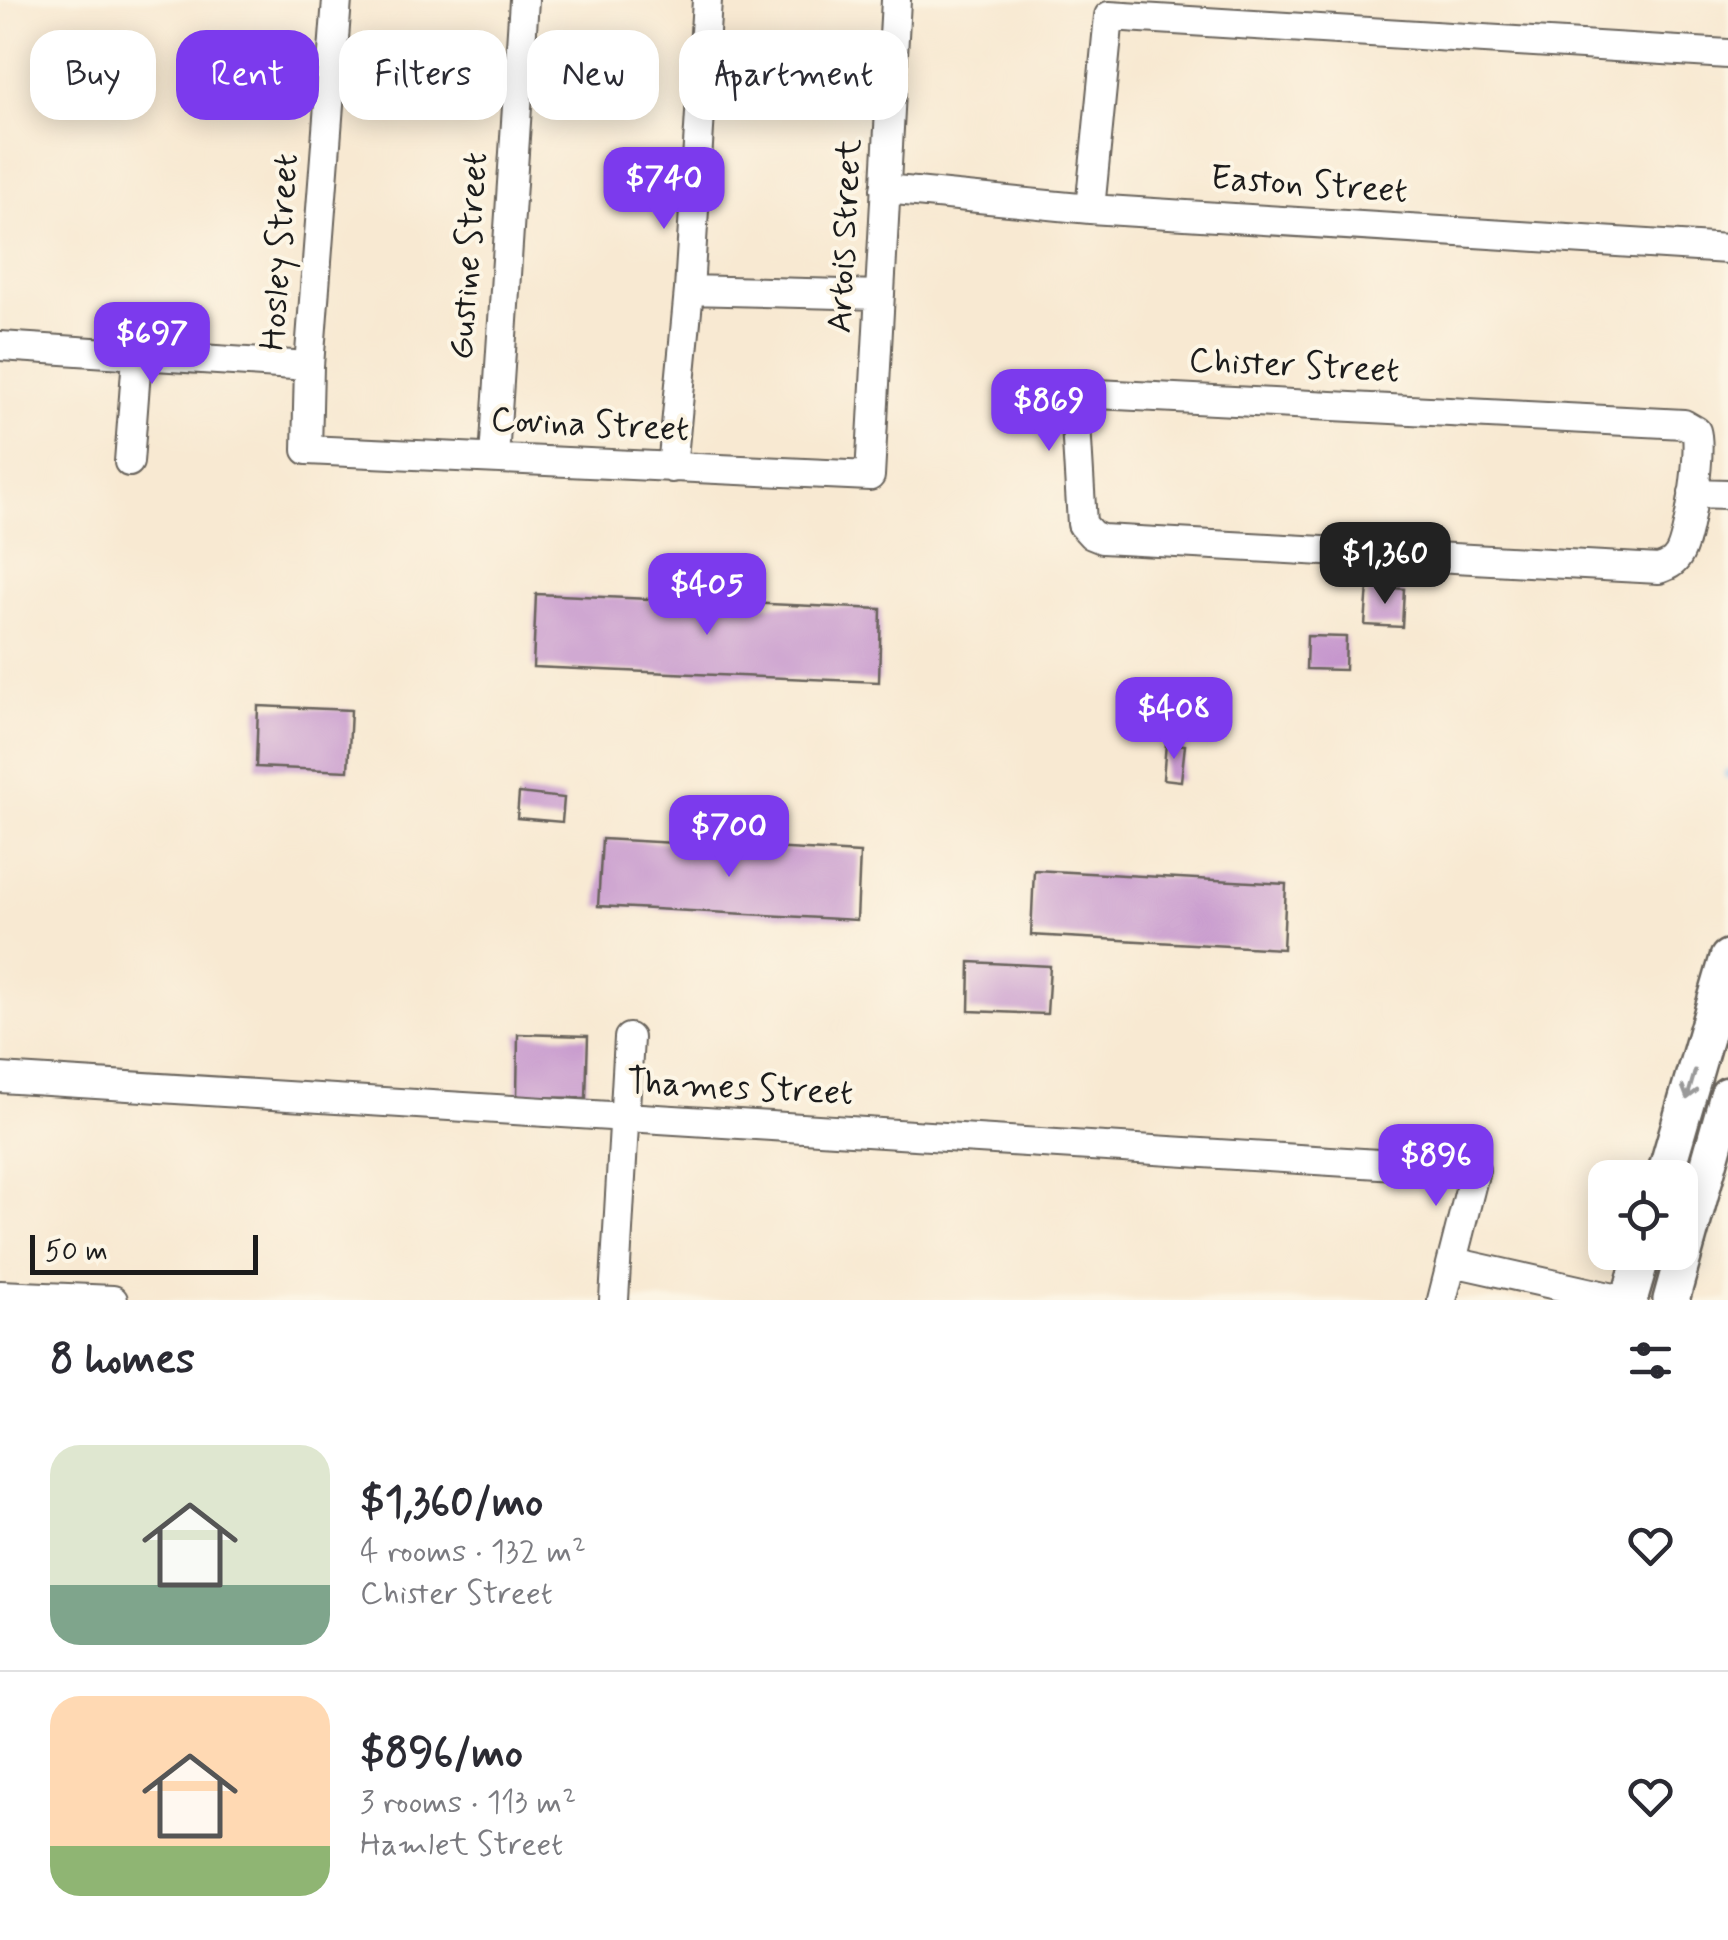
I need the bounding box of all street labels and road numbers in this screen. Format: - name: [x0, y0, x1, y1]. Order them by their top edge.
- street label: Artois Street: [817, 137, 873, 334]
- street label: Gustine Street: [439, 151, 499, 361]
- street label: Hosley Street: [250, 152, 310, 352]
- street label: Easton Street: [1209, 155, 1409, 215]
- street label: Chister Street: [1188, 338, 1400, 394]
- street label: Covina Street: [490, 397, 690, 453]
- street label: Thames Street: [626, 1059, 854, 1117]

